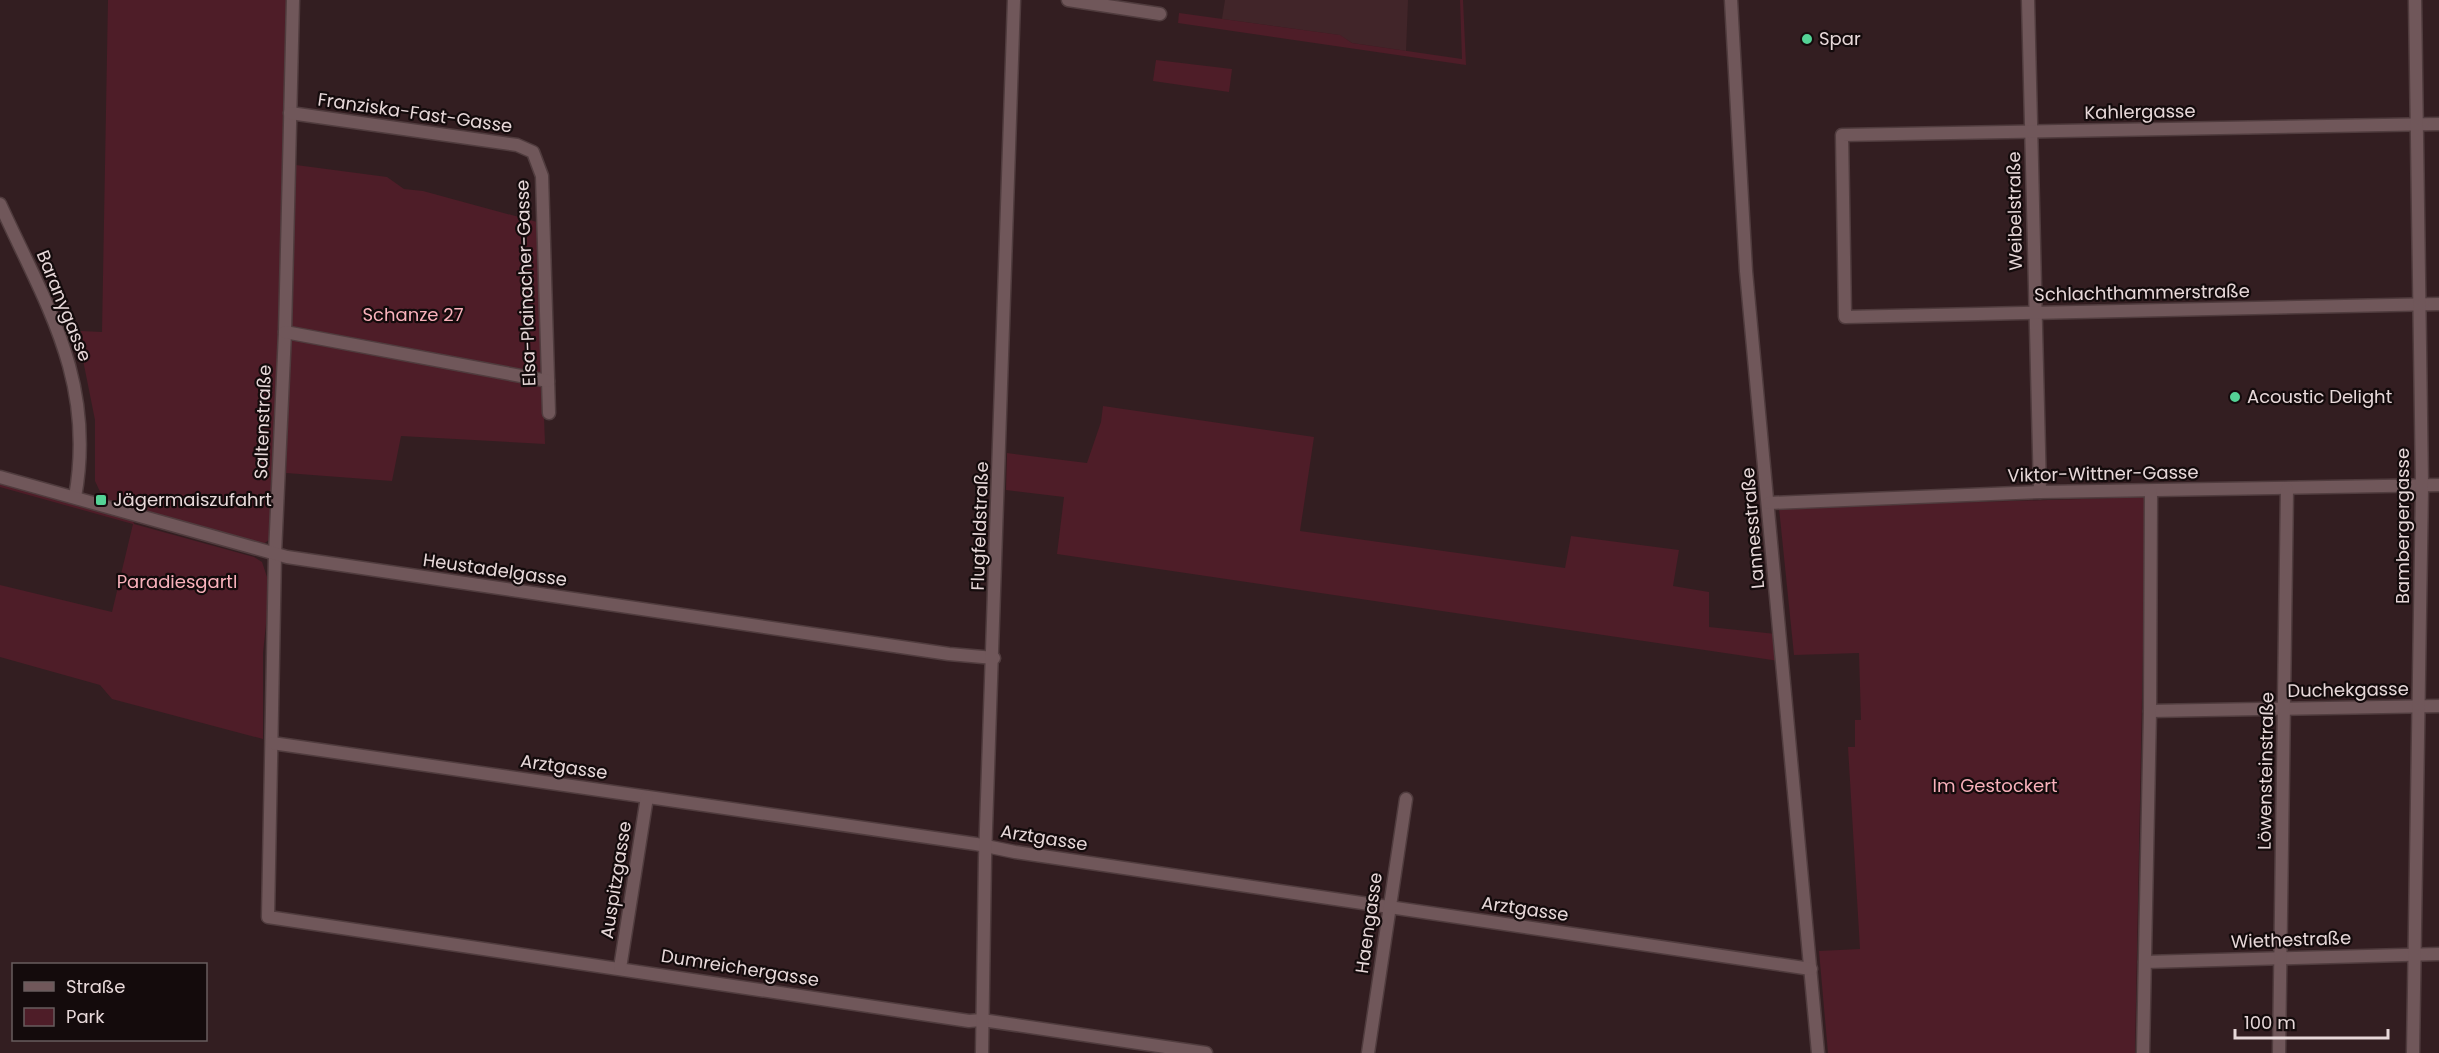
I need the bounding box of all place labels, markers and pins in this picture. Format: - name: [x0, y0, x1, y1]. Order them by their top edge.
- place label: Spar: [1819, 26, 1861, 51]
- marker: Spar: [1800, 32, 1814, 46]
- place label: Acoustic Delight: [2247, 384, 2392, 409]
- marker: Acoustic Delight: [2228, 390, 2242, 404]
- place label: Jägermaiszufahrt: [113, 487, 272, 512]
- marker: Jägermaiszufahrt: [94, 493, 108, 507]

